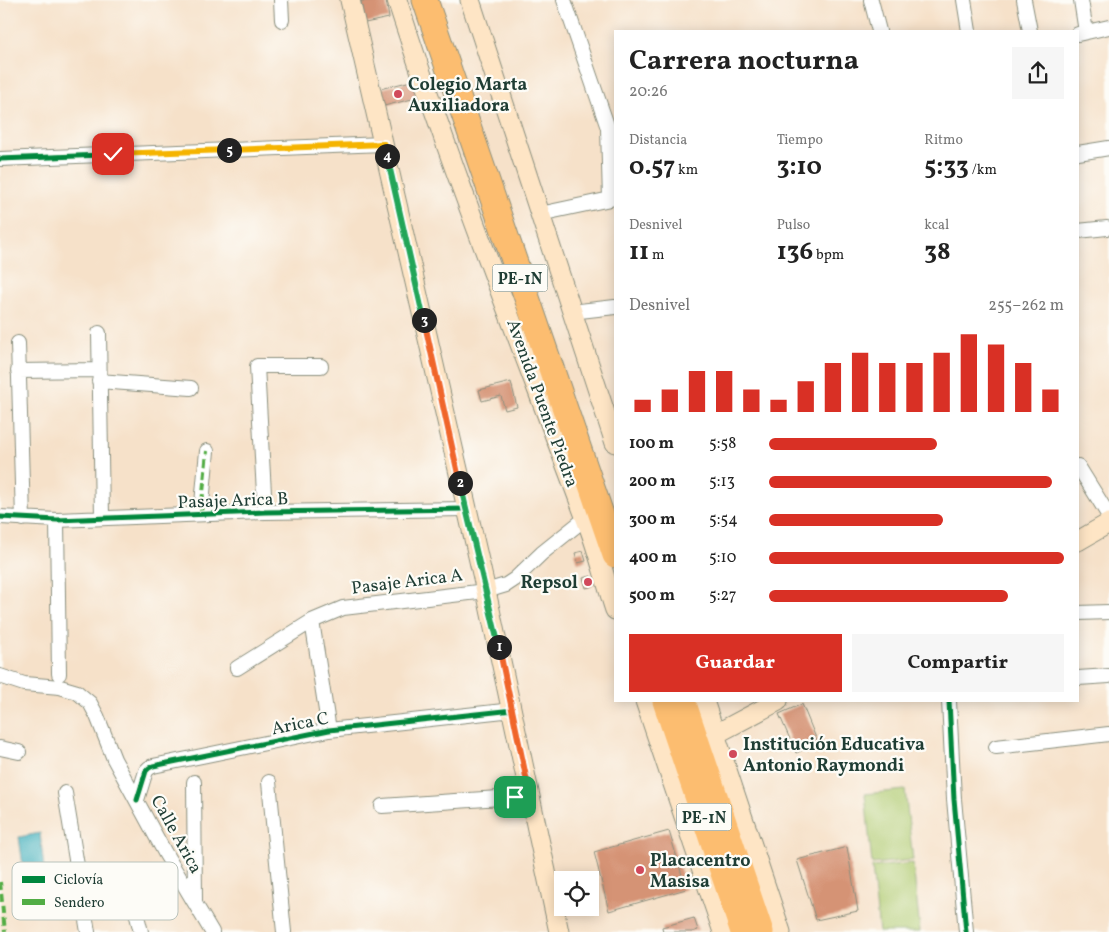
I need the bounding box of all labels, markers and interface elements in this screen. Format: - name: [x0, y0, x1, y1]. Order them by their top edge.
- text: Carrera nocturna: [629, 42, 859, 81]
- button: share: [1012, 47, 1064, 99]
- place label: Colegio Marta Auxiliadora: [408, 73, 527, 119]
- text: 20:26: [629, 81, 668, 103]
- marker: Colegio Marta Auxiliadora: [392, 88, 404, 100]
- text: Distancia: [629, 131, 687, 150]
- text: Tiempo: [777, 131, 823, 150]
- text: Ritmo: [924, 131, 963, 150]
- pin: [92, 133, 134, 175]
- pin: 5: [216, 138, 242, 162]
- icon: check: [99, 140, 127, 168]
- text: 5: [226, 141, 233, 160]
- pin: 4: [374, 144, 400, 168]
- text: 4: [383, 147, 392, 166]
- text: 0.57: [629, 150, 675, 185]
- text: 3:10: [777, 150, 822, 185]
- text: 5:33: [924, 150, 969, 185]
- text: km: [675, 161, 698, 180]
- text: /km: [969, 161, 997, 180]
- text: Desnivel: [629, 216, 683, 235]
- text: Pulso: [777, 216, 810, 235]
- text: kcal: [924, 216, 949, 235]
- text: 11: [629, 235, 649, 270]
- text: 136: [777, 235, 813, 270]
- text: 38: [924, 235, 951, 270]
- text: m: [649, 246, 664, 265]
- text: bpm: [813, 246, 844, 265]
- road number: PE-1N: [492, 264, 548, 292]
- text: Desnivel: [629, 295, 690, 317]
- text: 255–262 m: [988, 295, 1064, 317]
- pin: 3: [412, 308, 436, 332]
- text: 3: [421, 311, 428, 330]
- street label: Avenida Puente Piedra: [499, 316, 584, 491]
- text: 100 m: [629, 433, 674, 455]
- text: 5:58: [709, 433, 736, 455]
- pin: 2: [448, 470, 472, 496]
- text: 200 m: [629, 471, 676, 493]
- text: 5:13: [709, 471, 735, 493]
- text: 2: [457, 474, 464, 493]
- street label: Pasaje Arica B: [177, 487, 289, 516]
- text: 300 m: [629, 509, 675, 531]
- text: 5:54: [709, 509, 738, 531]
- text: 400 m: [629, 547, 677, 569]
- text: 5:10: [709, 547, 736, 569]
- street label: Pasaje Arica A: [350, 563, 465, 602]
- place label: Repsol: [521, 571, 578, 596]
- marker: Repsol: [582, 576, 594, 588]
- text: 500 m: [629, 585, 675, 607]
- text: 5:27: [709, 585, 736, 607]
- pin: 1: [486, 634, 512, 660]
- button: Guardar: [629, 634, 842, 692]
- button: Compartir: [852, 634, 1064, 692]
- text: 1: [497, 638, 502, 657]
- street label: Arica C: [269, 707, 331, 742]
- place label: Institución Educativa Antonio Raymondi: [743, 733, 925, 779]
- marker: Institución Educativa Antonio Raymondi: [727, 748, 739, 760]
- pin: [494, 776, 536, 818]
- icon: arrive: [501, 783, 529, 811]
- street label: Calle Arica: [144, 791, 208, 879]
- road number: PE-1N: [676, 804, 732, 830]
- place label: Placacentro Masisa: [650, 849, 751, 895]
- legend: [12, 862, 178, 920]
- marker: Placacentro Masisa: [634, 864, 646, 876]
- text: Ciclovía: [54, 871, 103, 890]
- map controls: [554, 871, 599, 916]
- button: locate: [554, 871, 599, 916]
- text: Sendero: [54, 894, 105, 913]

